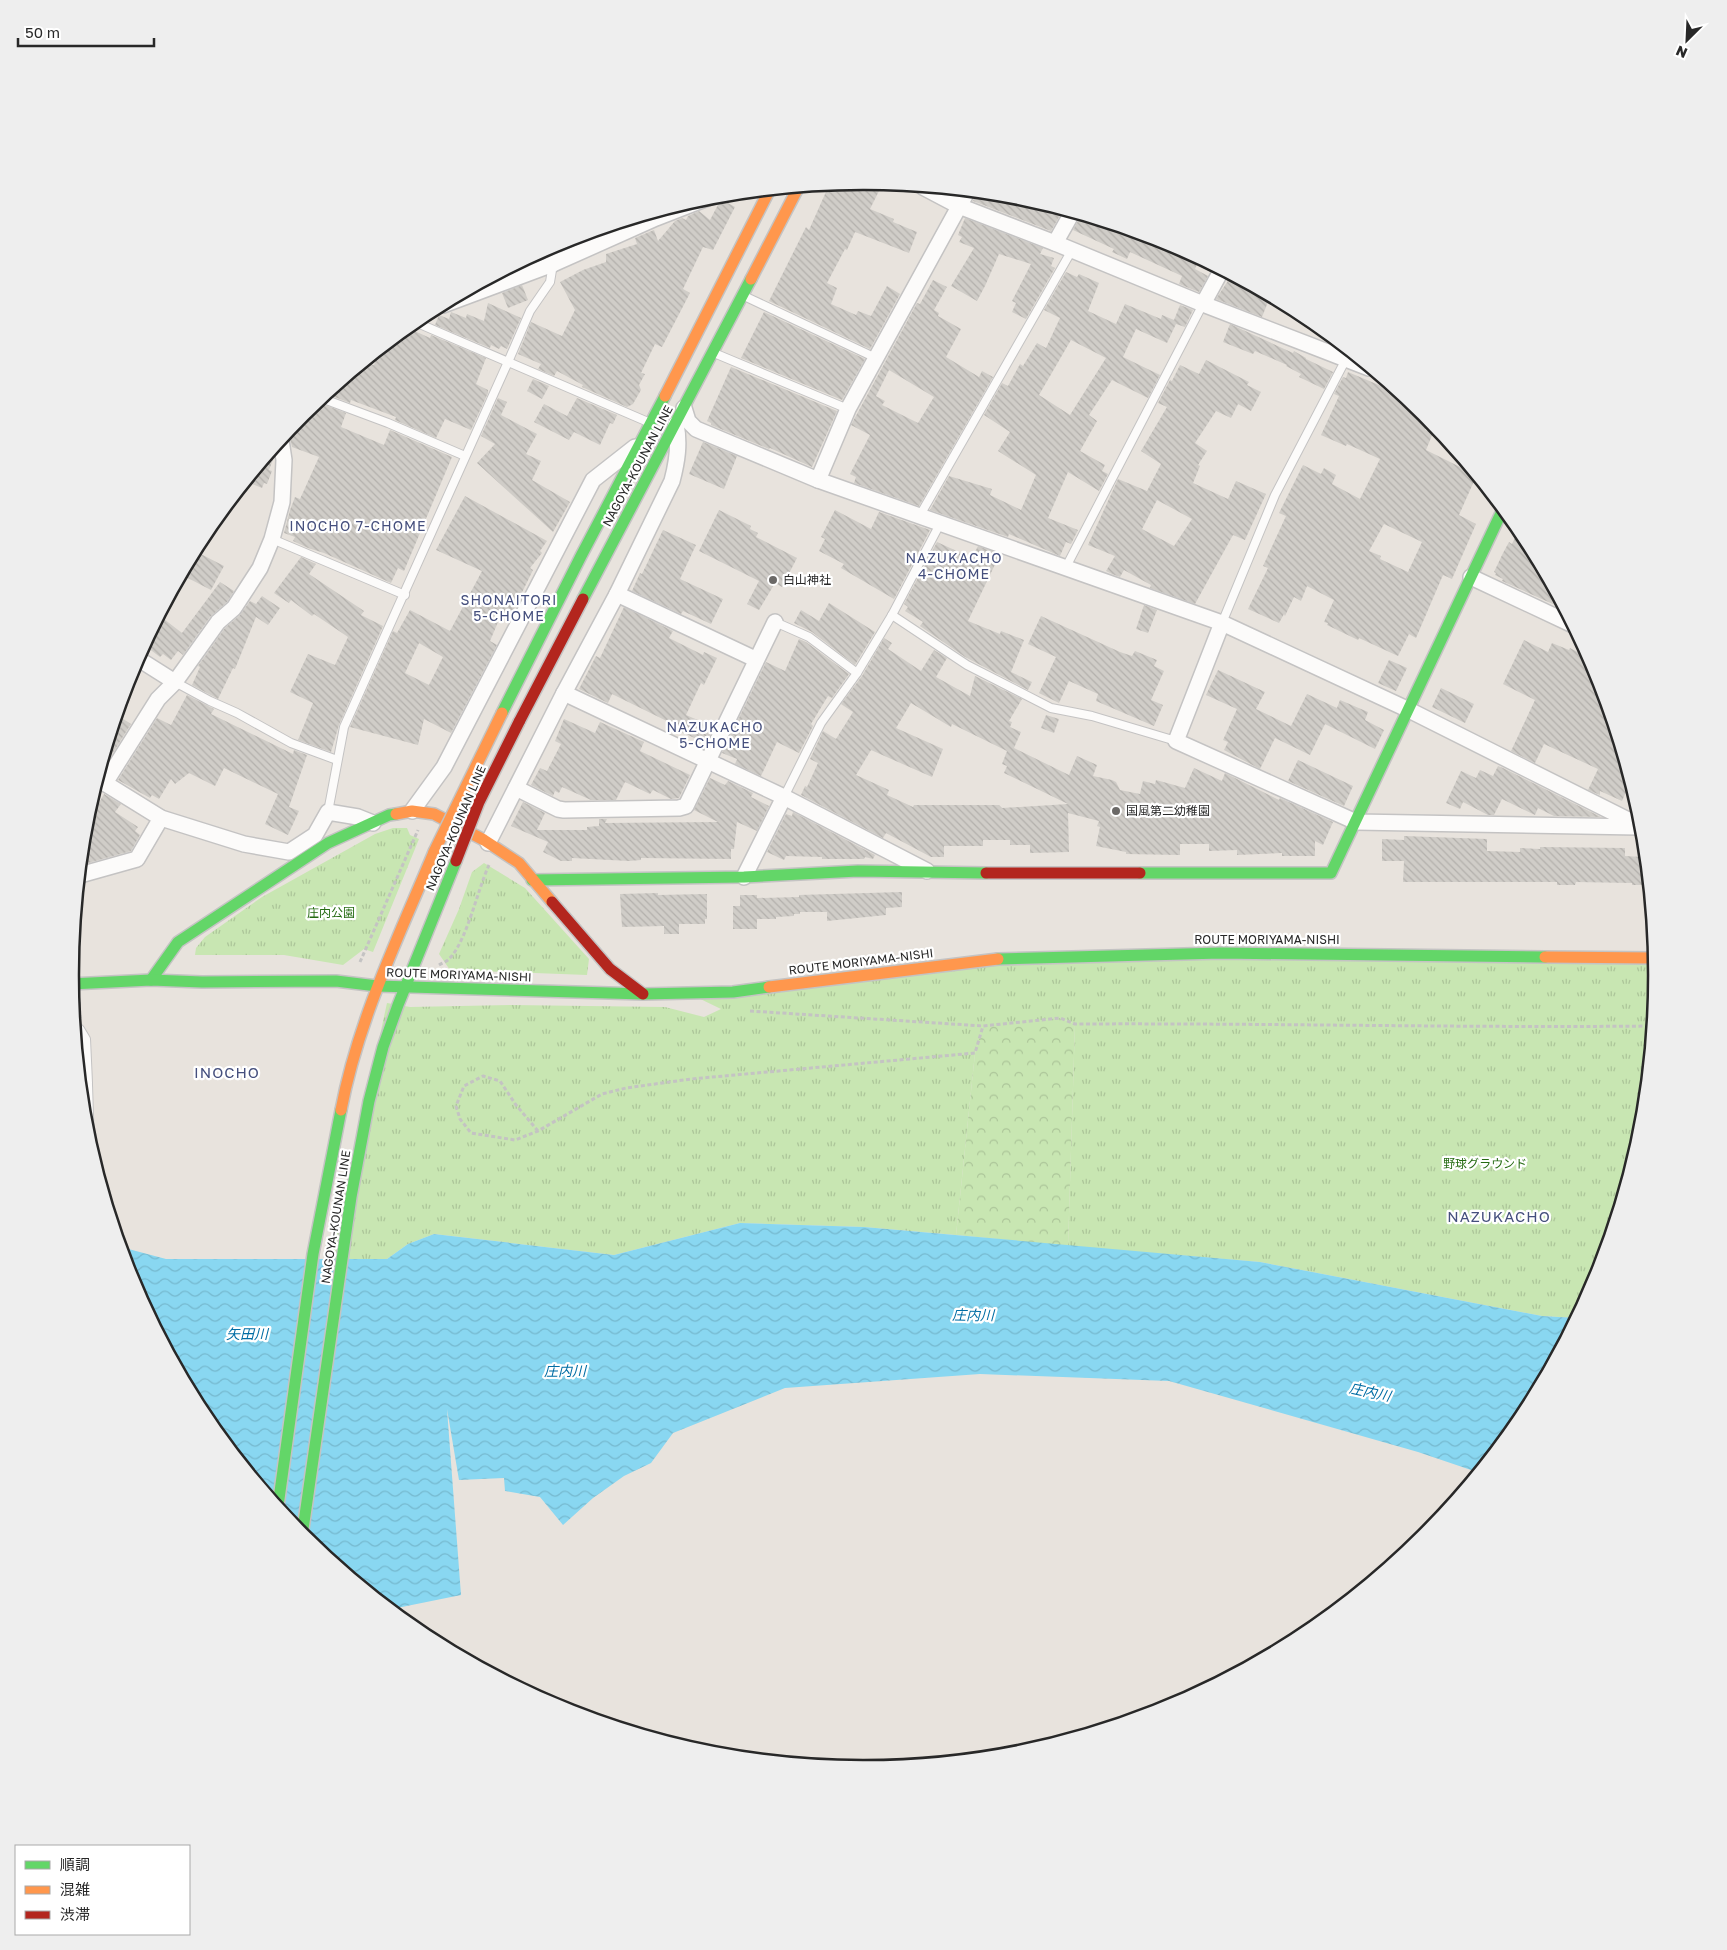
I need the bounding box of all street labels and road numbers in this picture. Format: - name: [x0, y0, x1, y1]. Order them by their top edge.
- street label: NAGOYA-KOUNAN LINE: [599, 403, 676, 529]
- street label: NAGOYA-KOUNAN LINE: [422, 763, 489, 893]
- street label: ROUTE MORIYAMA-NISHI: [1194, 932, 1340, 947]
- street label: ROUTE MORIYAMA-NISHI: [788, 945, 934, 978]
- street label: ROUTE MORIYAMA-NISHI: [386, 964, 532, 985]
- street label: NAGOYA-KOUNAN LINE: [318, 1149, 353, 1285]

